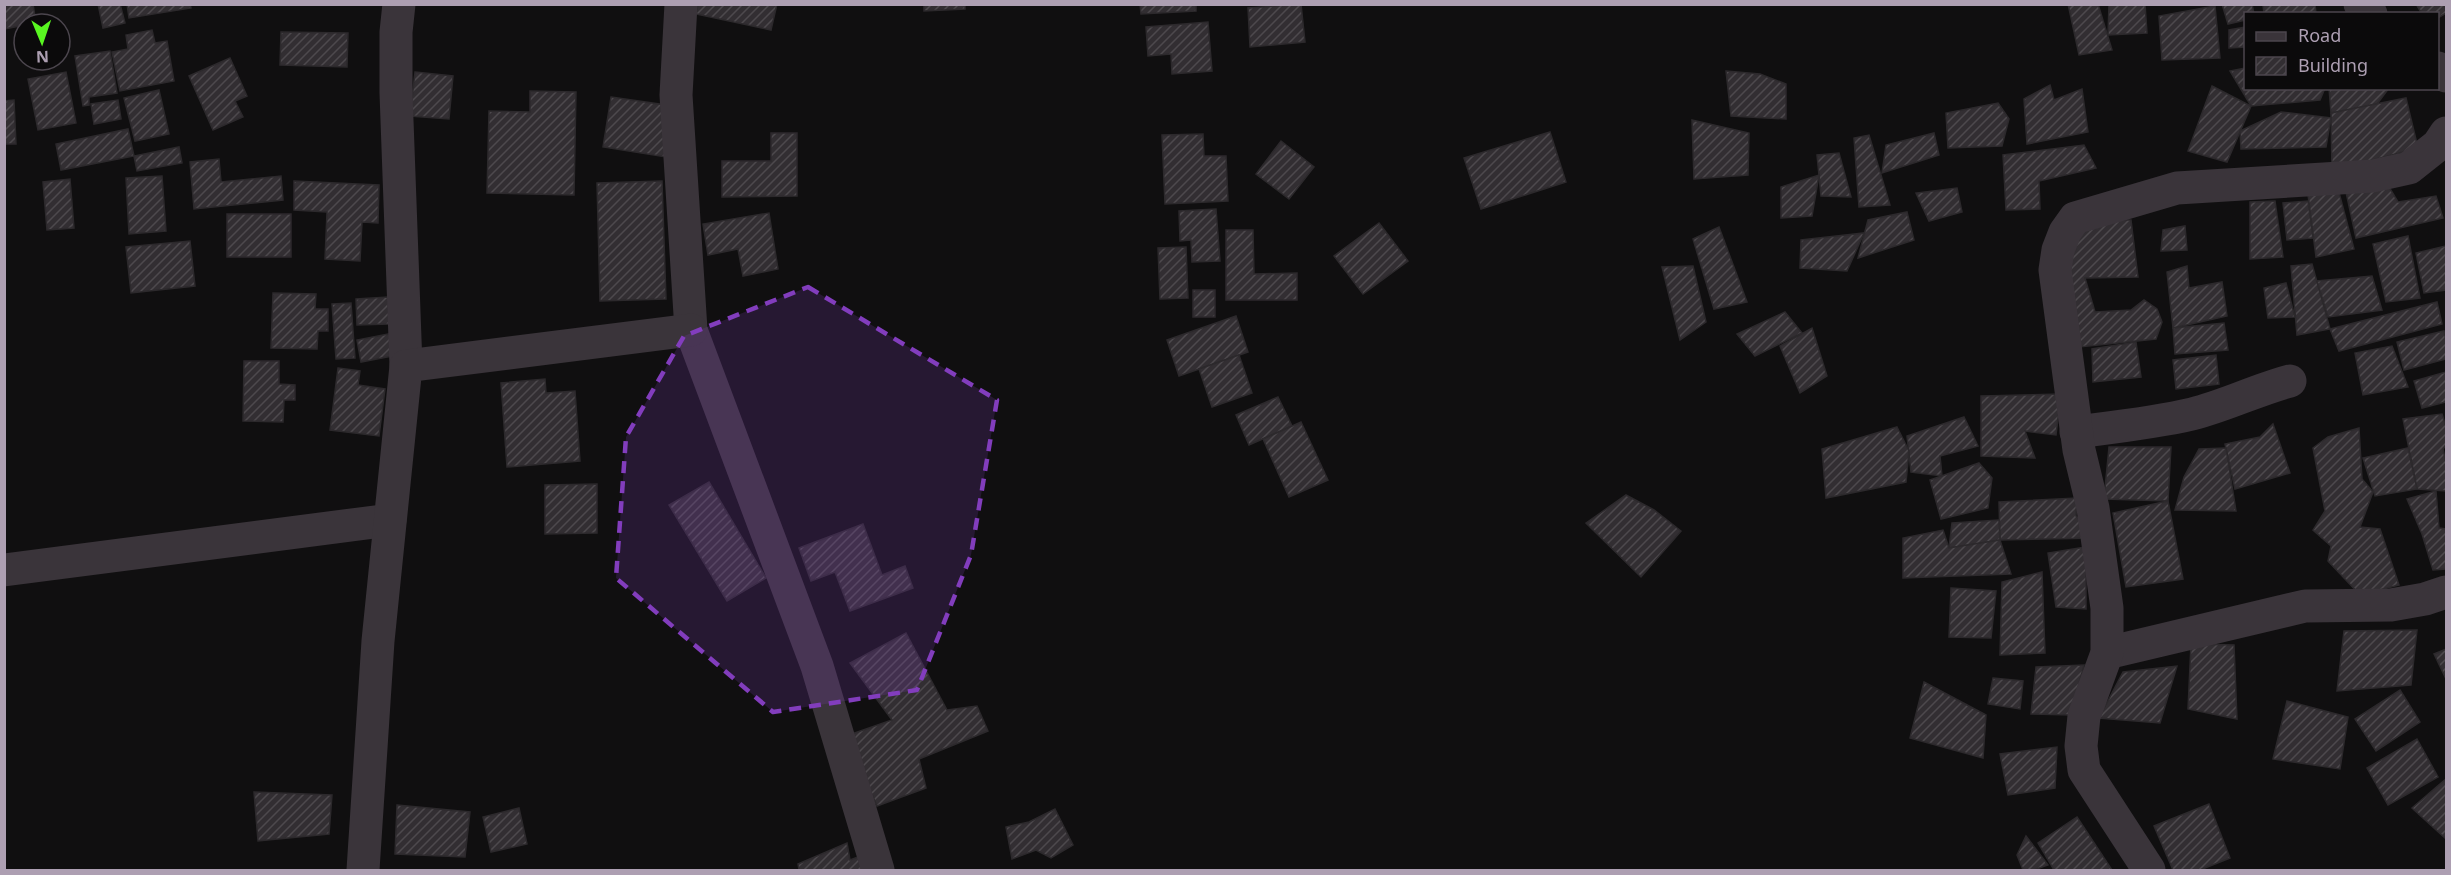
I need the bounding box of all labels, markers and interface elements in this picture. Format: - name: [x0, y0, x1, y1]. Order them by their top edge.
- north arrow: [12, 12, 72, 72]
- legend: [2244, 12, 2439, 90]
- text: Road: [2298, 23, 2341, 47]
- text: N: [36, 46, 49, 68]
- text: Building: [2298, 53, 2368, 77]

